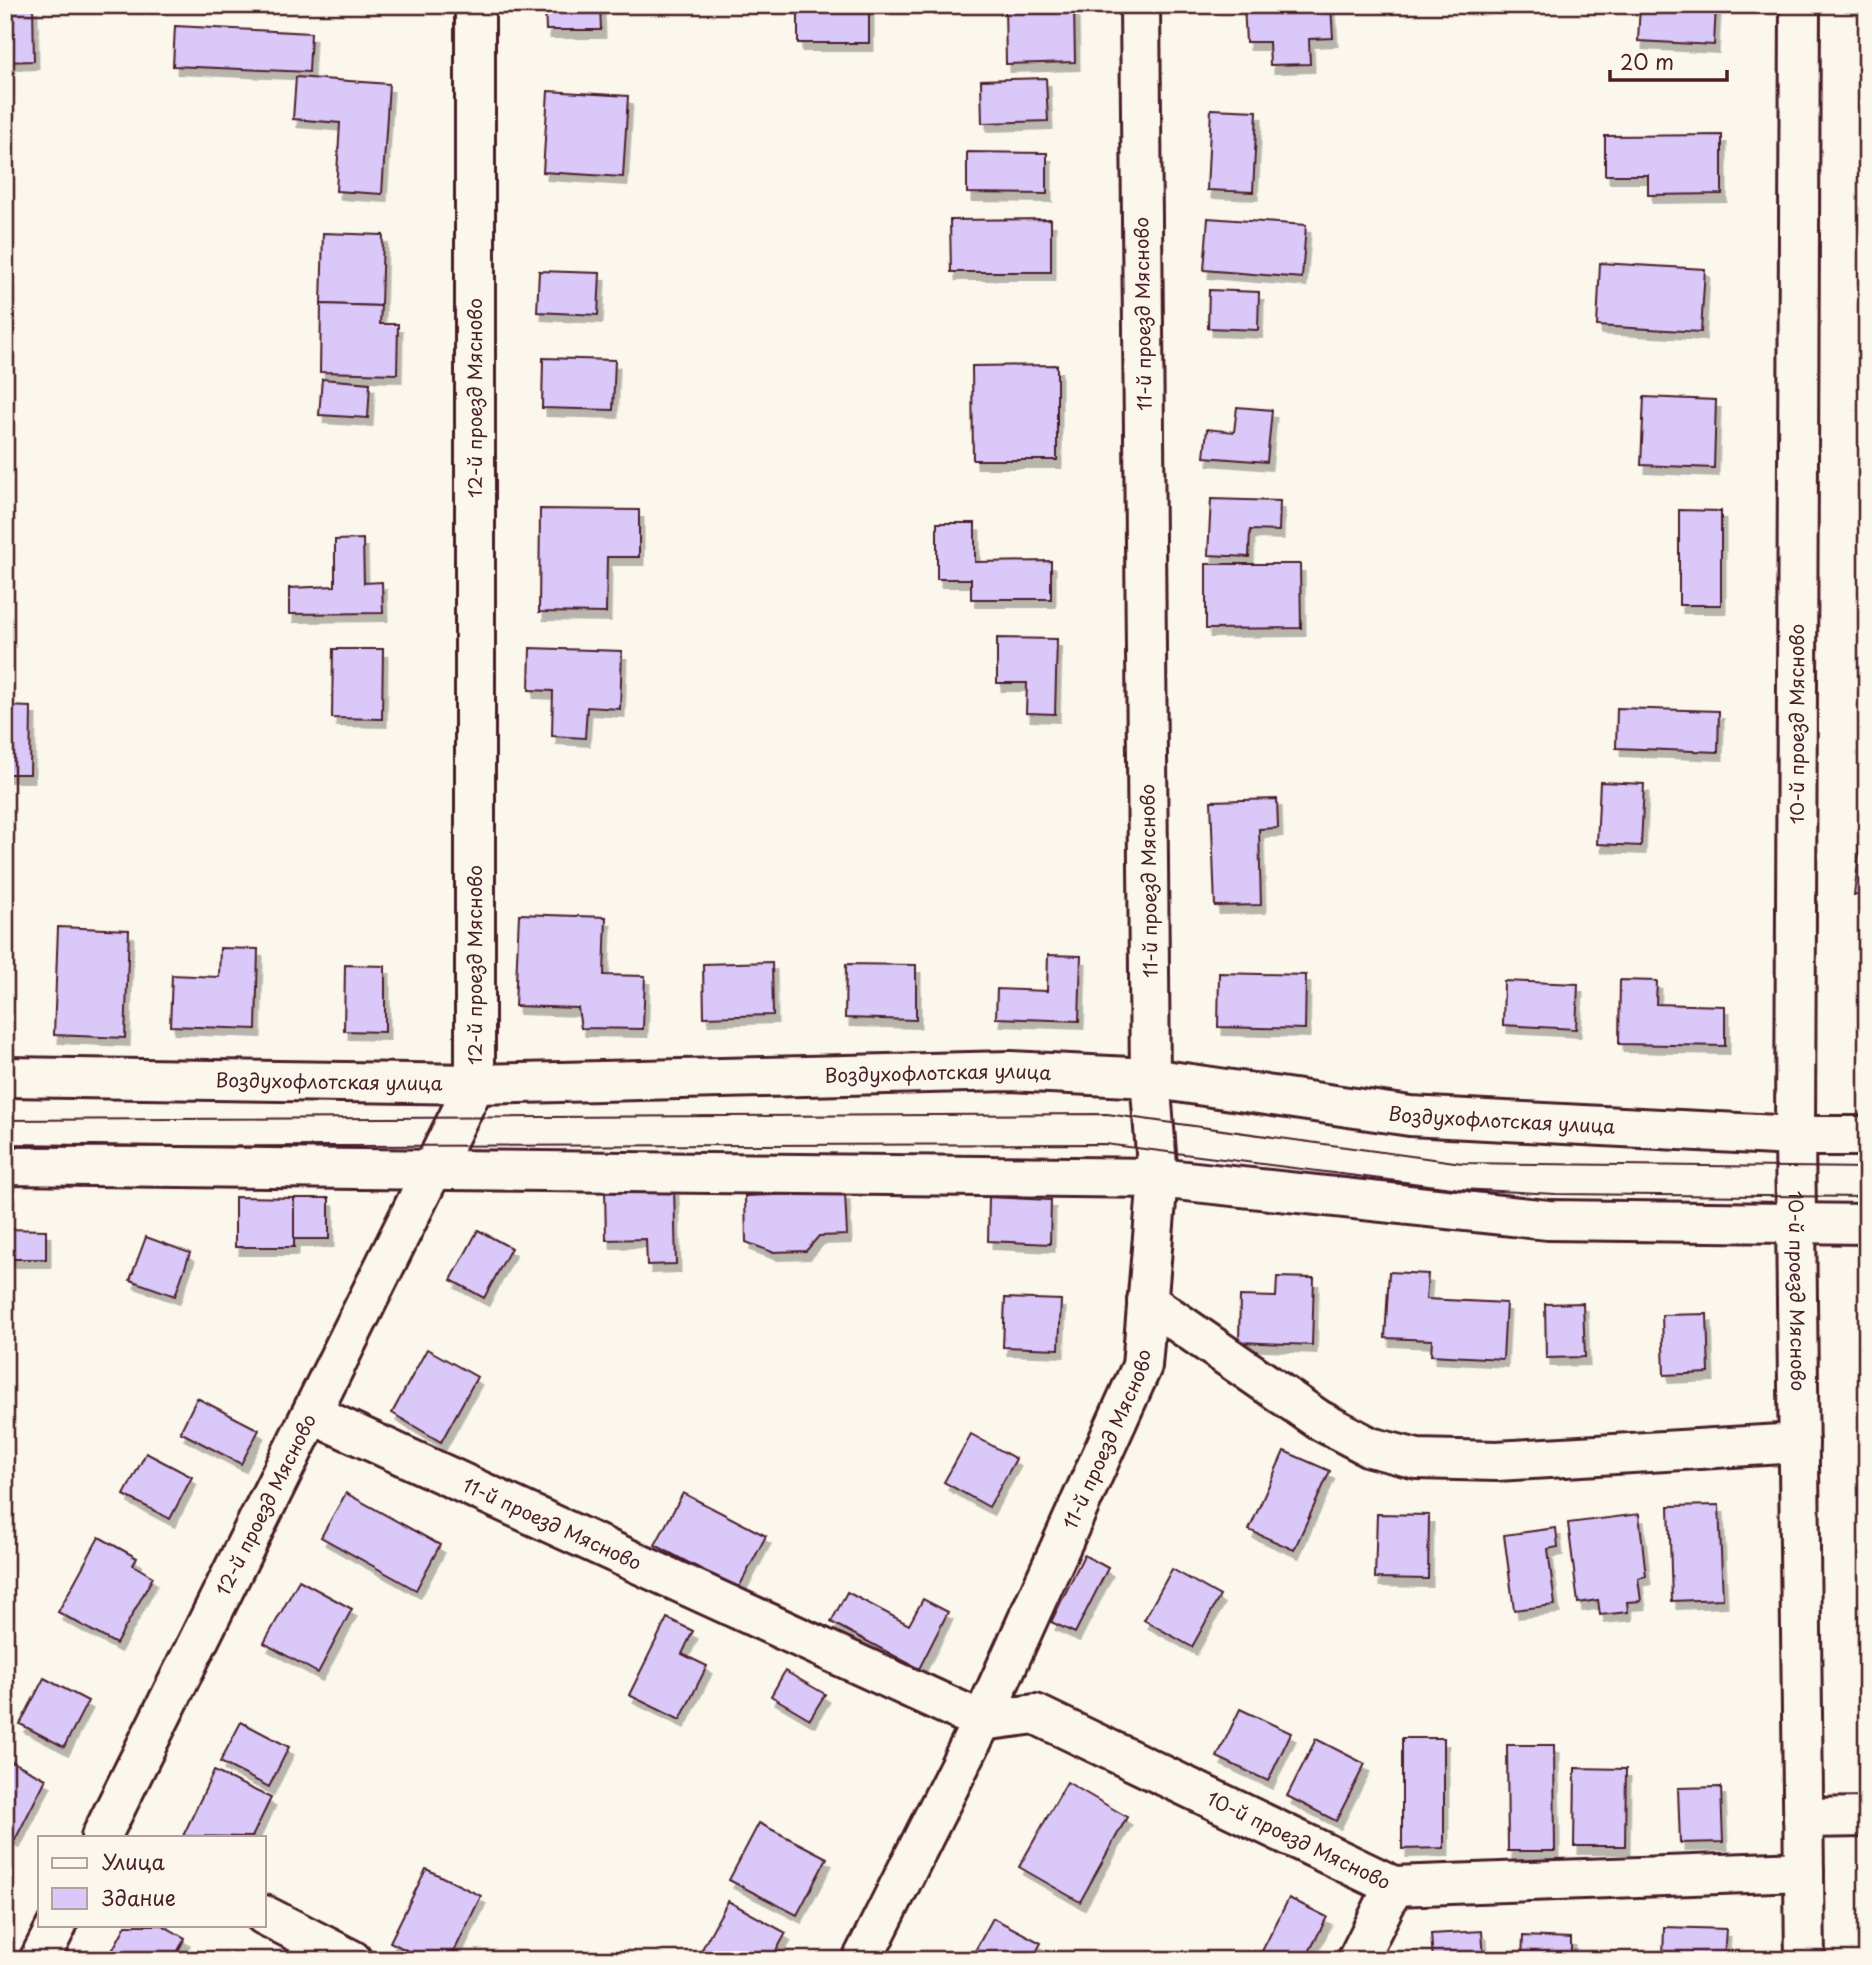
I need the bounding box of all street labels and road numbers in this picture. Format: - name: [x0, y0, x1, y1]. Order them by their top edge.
- street label: 11-й проезд Мясново: [1126, 217, 1158, 411]
- street label: 12-й проезд Мясново: [460, 298, 488, 498]
- street label: 10-й проезд Мясново: [1782, 624, 1810, 824]
- street label: 11-й проезд Мясново: [1132, 784, 1164, 978]
- street label: 12-й проезд Мясново: [460, 865, 488, 1065]
- street label: Воздухофлотская улица: [824, 1056, 1052, 1089]
- street label: Воздухофлотская улица: [215, 1065, 443, 1097]
- street label: Воздухофлотская улица: [1387, 1098, 1616, 1140]
- street label: 10-й проезд Мясново: [1783, 1190, 1813, 1391]
- street label: 11-й проезд Мясново: [1055, 1349, 1156, 1534]
- street label: 12-й проезд Мясново: [208, 1408, 322, 1600]
- street label: 11-й проезд Мясново: [458, 1470, 647, 1576]
- street label: 10-й проезд Мясново: [1203, 1784, 1396, 1895]

